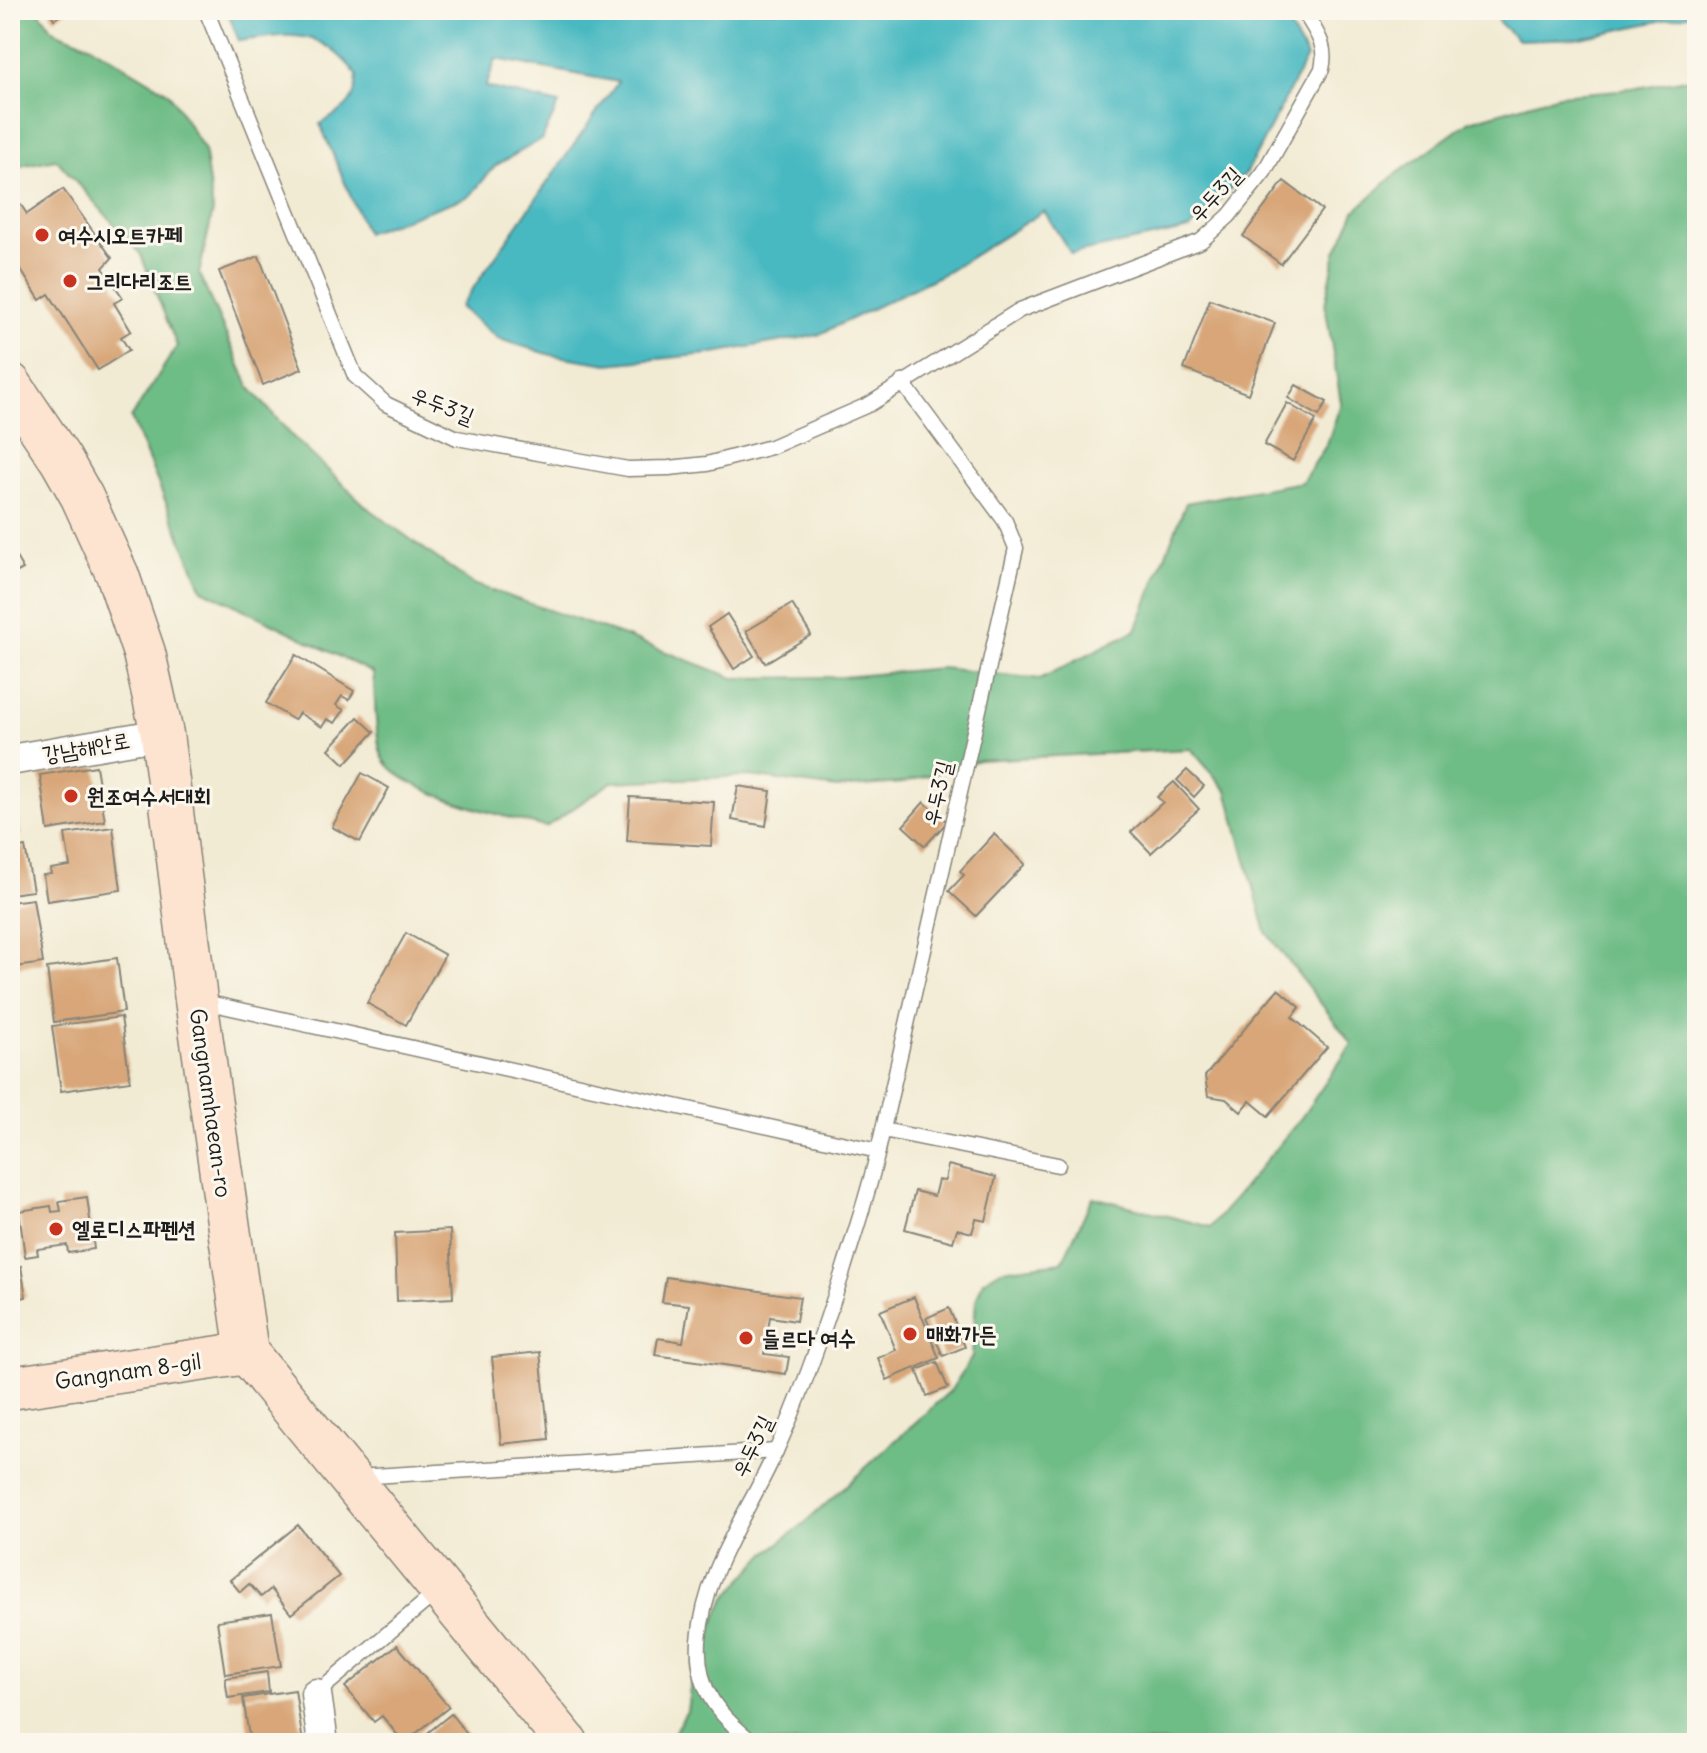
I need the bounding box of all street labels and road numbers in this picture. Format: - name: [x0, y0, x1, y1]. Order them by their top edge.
- street label: 우두3길: [1182, 160, 1248, 228]
- street label: 우두3길: [407, 380, 479, 430]
- street label: 강남해안로: [40, 726, 132, 768]
- street label: 우두3길: [916, 758, 958, 828]
- street label: Gangnamhaean-ro: [184, 1007, 238, 1199]
- street label: Gangnam 8-gil: [53, 1347, 203, 1395]
- street label: 우두3길: [725, 1410, 779, 1482]

